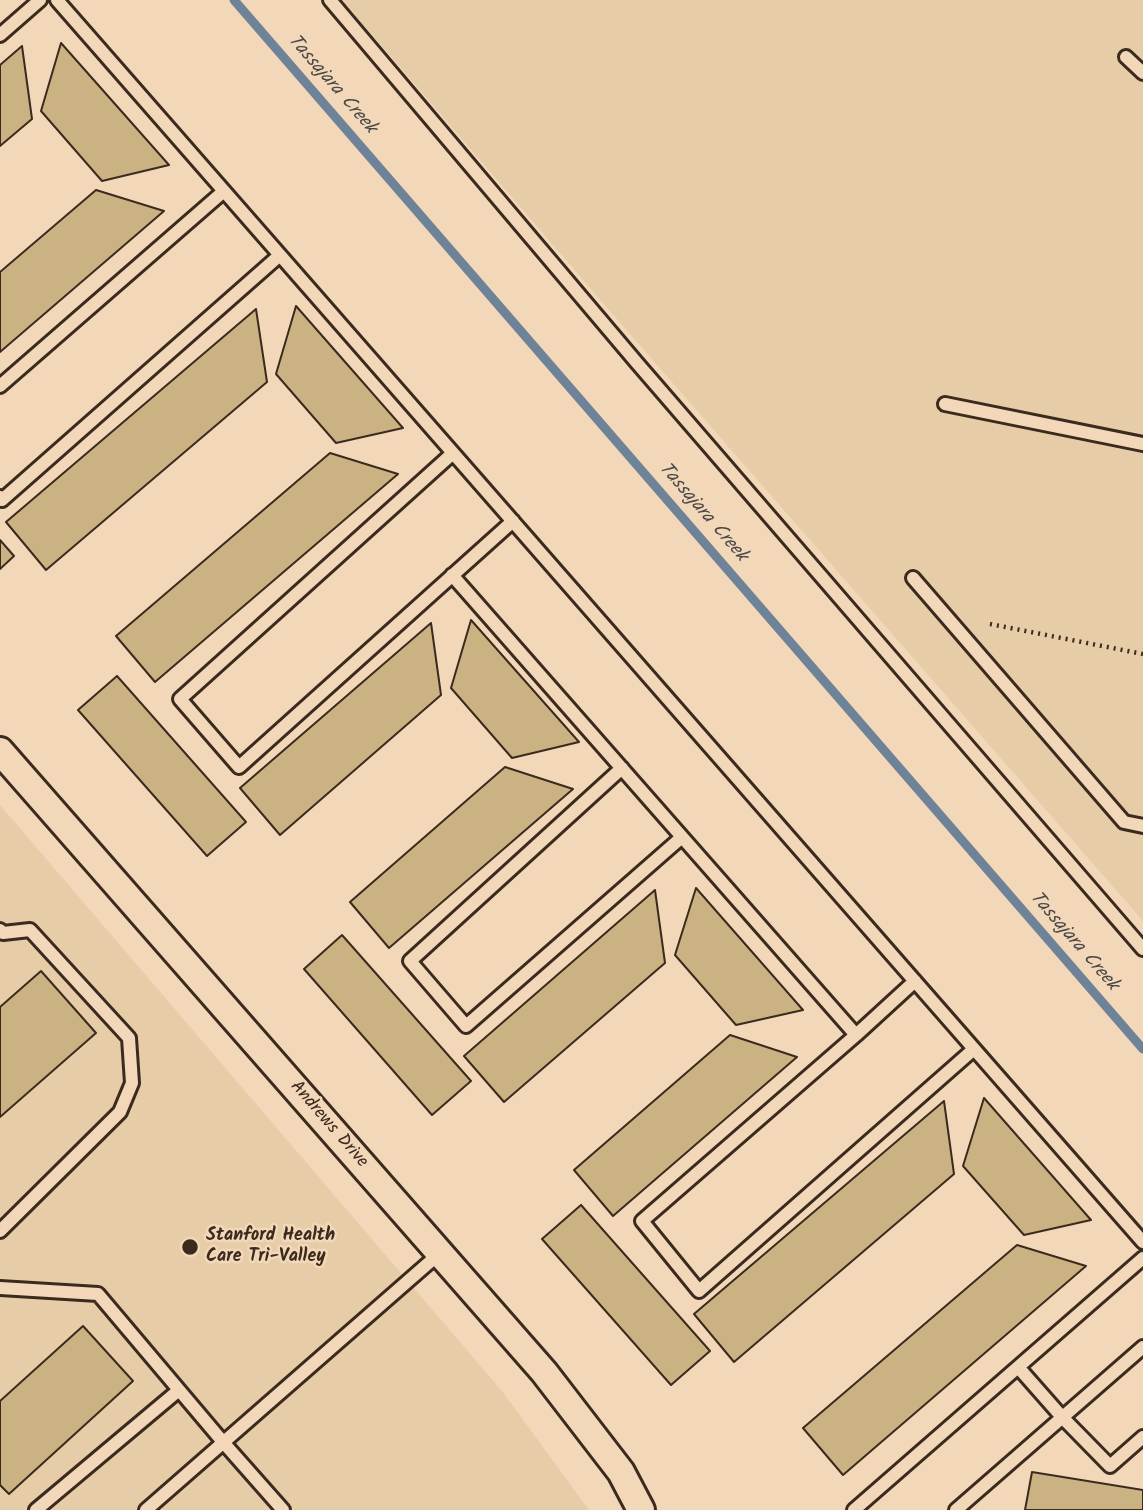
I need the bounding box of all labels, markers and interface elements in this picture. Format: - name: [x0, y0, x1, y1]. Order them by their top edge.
- water label: Tassajara Creek: [282, 31, 380, 139]
- water label: Tassajara Creek: [653, 459, 751, 567]
- water label: Tassajara Creek: [1024, 888, 1122, 996]
- street label: Andrews Drive: [284, 1077, 372, 1173]
- place label: Stanford Health Care Tri-Valley: [206, 1226, 335, 1268]
- marker: Stanford Health Care Tri-Valley: [180, 1237, 200, 1257]

